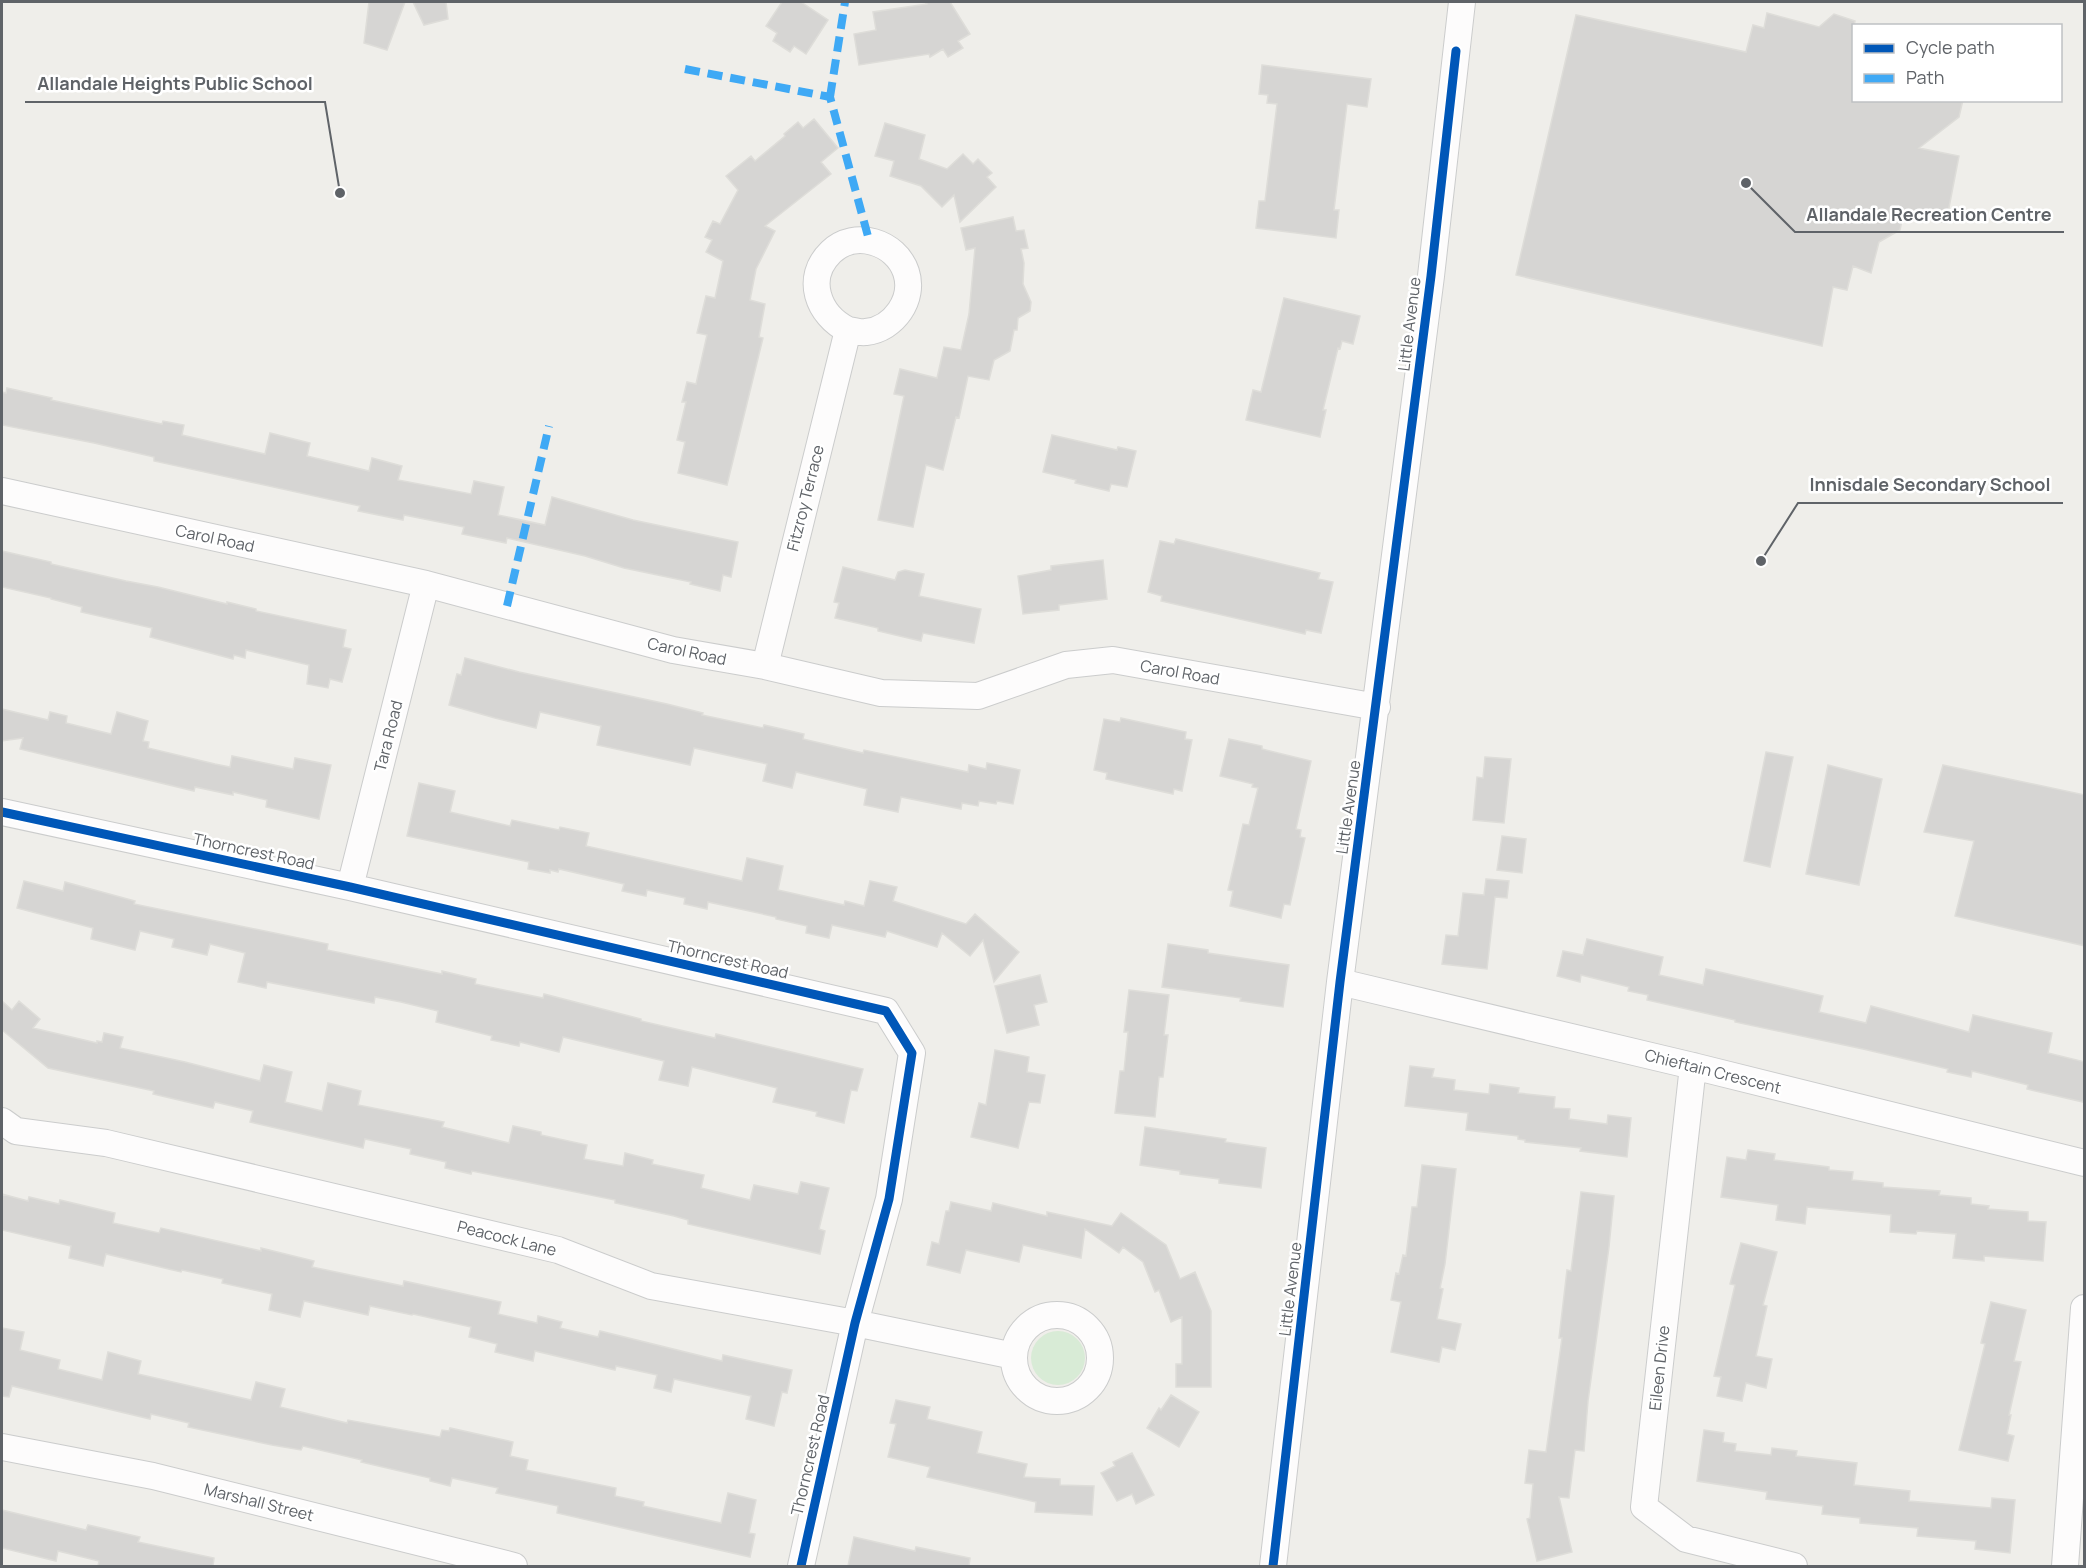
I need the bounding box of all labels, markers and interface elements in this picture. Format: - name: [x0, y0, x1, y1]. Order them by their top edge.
- legend: [1852, 24, 2062, 102]
- text: Cycle path: [1906, 35, 1995, 59]
- text: Path: [1906, 65, 1944, 89]
- callout: Allandale Heights Public School: [25, 66, 325, 102]
- text: Allandale Heights Public School: [37, 71, 313, 95]
- callout: Allandale Recreation Centre: [1795, 196, 2064, 232]
- text: Allandale Recreation Centre: [1806, 202, 2052, 226]
- street label: Little Avenue: [1392, 276, 1426, 372]
- street label: Fitzroy Terrace: [781, 443, 829, 553]
- callout: Innisdale Secondary School: [1798, 467, 2063, 503]
- text: Innisdale Secondary School: [1809, 472, 2051, 496]
- street label: Carol Road: [173, 519, 257, 557]
- street label: Carol Road: [645, 632, 729, 670]
- street label: Carol Road: [1139, 654, 1221, 690]
- street label: Tara Road: [369, 698, 407, 774]
- street label: Little Avenue: [1331, 759, 1365, 855]
- street label: Thorncrest Road: [191, 827, 317, 875]
- street label: Thorncrest Road: [665, 934, 791, 984]
- street label: Chieftain Crescent: [1642, 1043, 1784, 1099]
- street label: Peacock Lane: [455, 1215, 559, 1261]
- street label: Little Avenue: [1273, 1241, 1307, 1337]
- street label: Eileen Drive: [1644, 1324, 1674, 1412]
- street label: Thorncrest Road: [785, 1392, 835, 1518]
- street label: Marshall Street: [202, 1478, 316, 1526]

